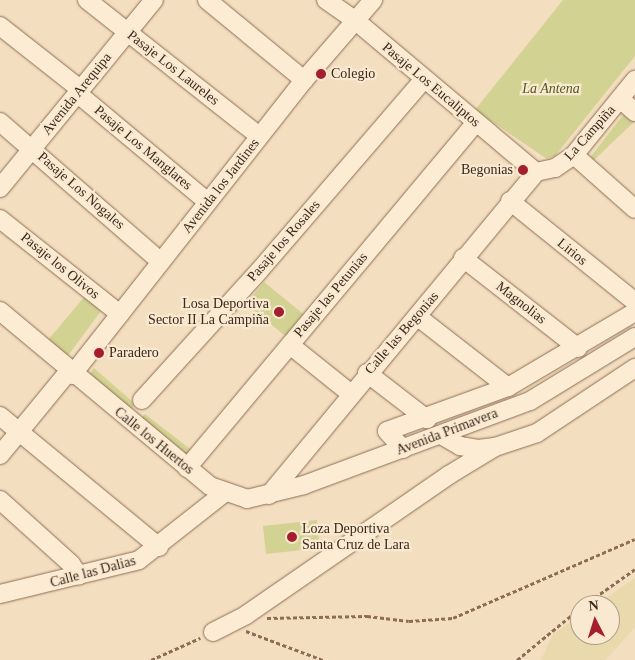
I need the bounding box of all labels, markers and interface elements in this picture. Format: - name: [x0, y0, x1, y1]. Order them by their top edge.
- street label: Pasaje Los Laureles: [124, 27, 222, 109]
- street label: Pasaje Los Eucaliptos: [379, 39, 483, 131]
- street label: Avenida Arequipa: [38, 49, 116, 139]
- place label: Colegio: [331, 66, 375, 82]
- marker: Colegio: [315, 68, 327, 80]
- park label: La Antena: [522, 81, 580, 97]
- street label: Pasaje Los Manglares: [91, 102, 195, 194]
- street label: La Campiña: [561, 102, 619, 164]
- street label: Avenida los Jardines: [179, 135, 263, 237]
- street label: Pasaje Los Nogales: [34, 149, 128, 233]
- place label: Begonias: [461, 162, 513, 178]
- marker: Begonias: [517, 164, 529, 176]
- street label: Pasaje los Rosales: [244, 197, 324, 285]
- street label: Pasaje los Olivos: [17, 229, 103, 303]
- street label: Lirios: [554, 235, 590, 269]
- street label: Pasaje las Petunias: [291, 249, 371, 341]
- street label: Magnolias: [493, 278, 549, 328]
- street label: Calle las Begonias: [361, 288, 443, 378]
- place label: Losa Deportiva Sector II La Campiña: [148, 296, 269, 328]
- marker: Losa Deportiva Sector II La Campiña: [273, 306, 285, 318]
- place label: Paradero: [109, 345, 159, 361]
- marker: Paradero: [93, 347, 105, 359]
- street label: Calle los Huertos: [111, 404, 197, 478]
- street label: Avenida Primavera: [394, 405, 500, 459]
- place label: Loza Deportiva Santa Cruz de Lara: [302, 521, 410, 554]
- marker: Loza Deportiva Santa Cruz de Lara: [286, 531, 298, 543]
- street label: Calle las Dalias: [48, 553, 138, 591]
- north arrow: [570, 595, 620, 645]
- text: N: [588, 598, 599, 613]

